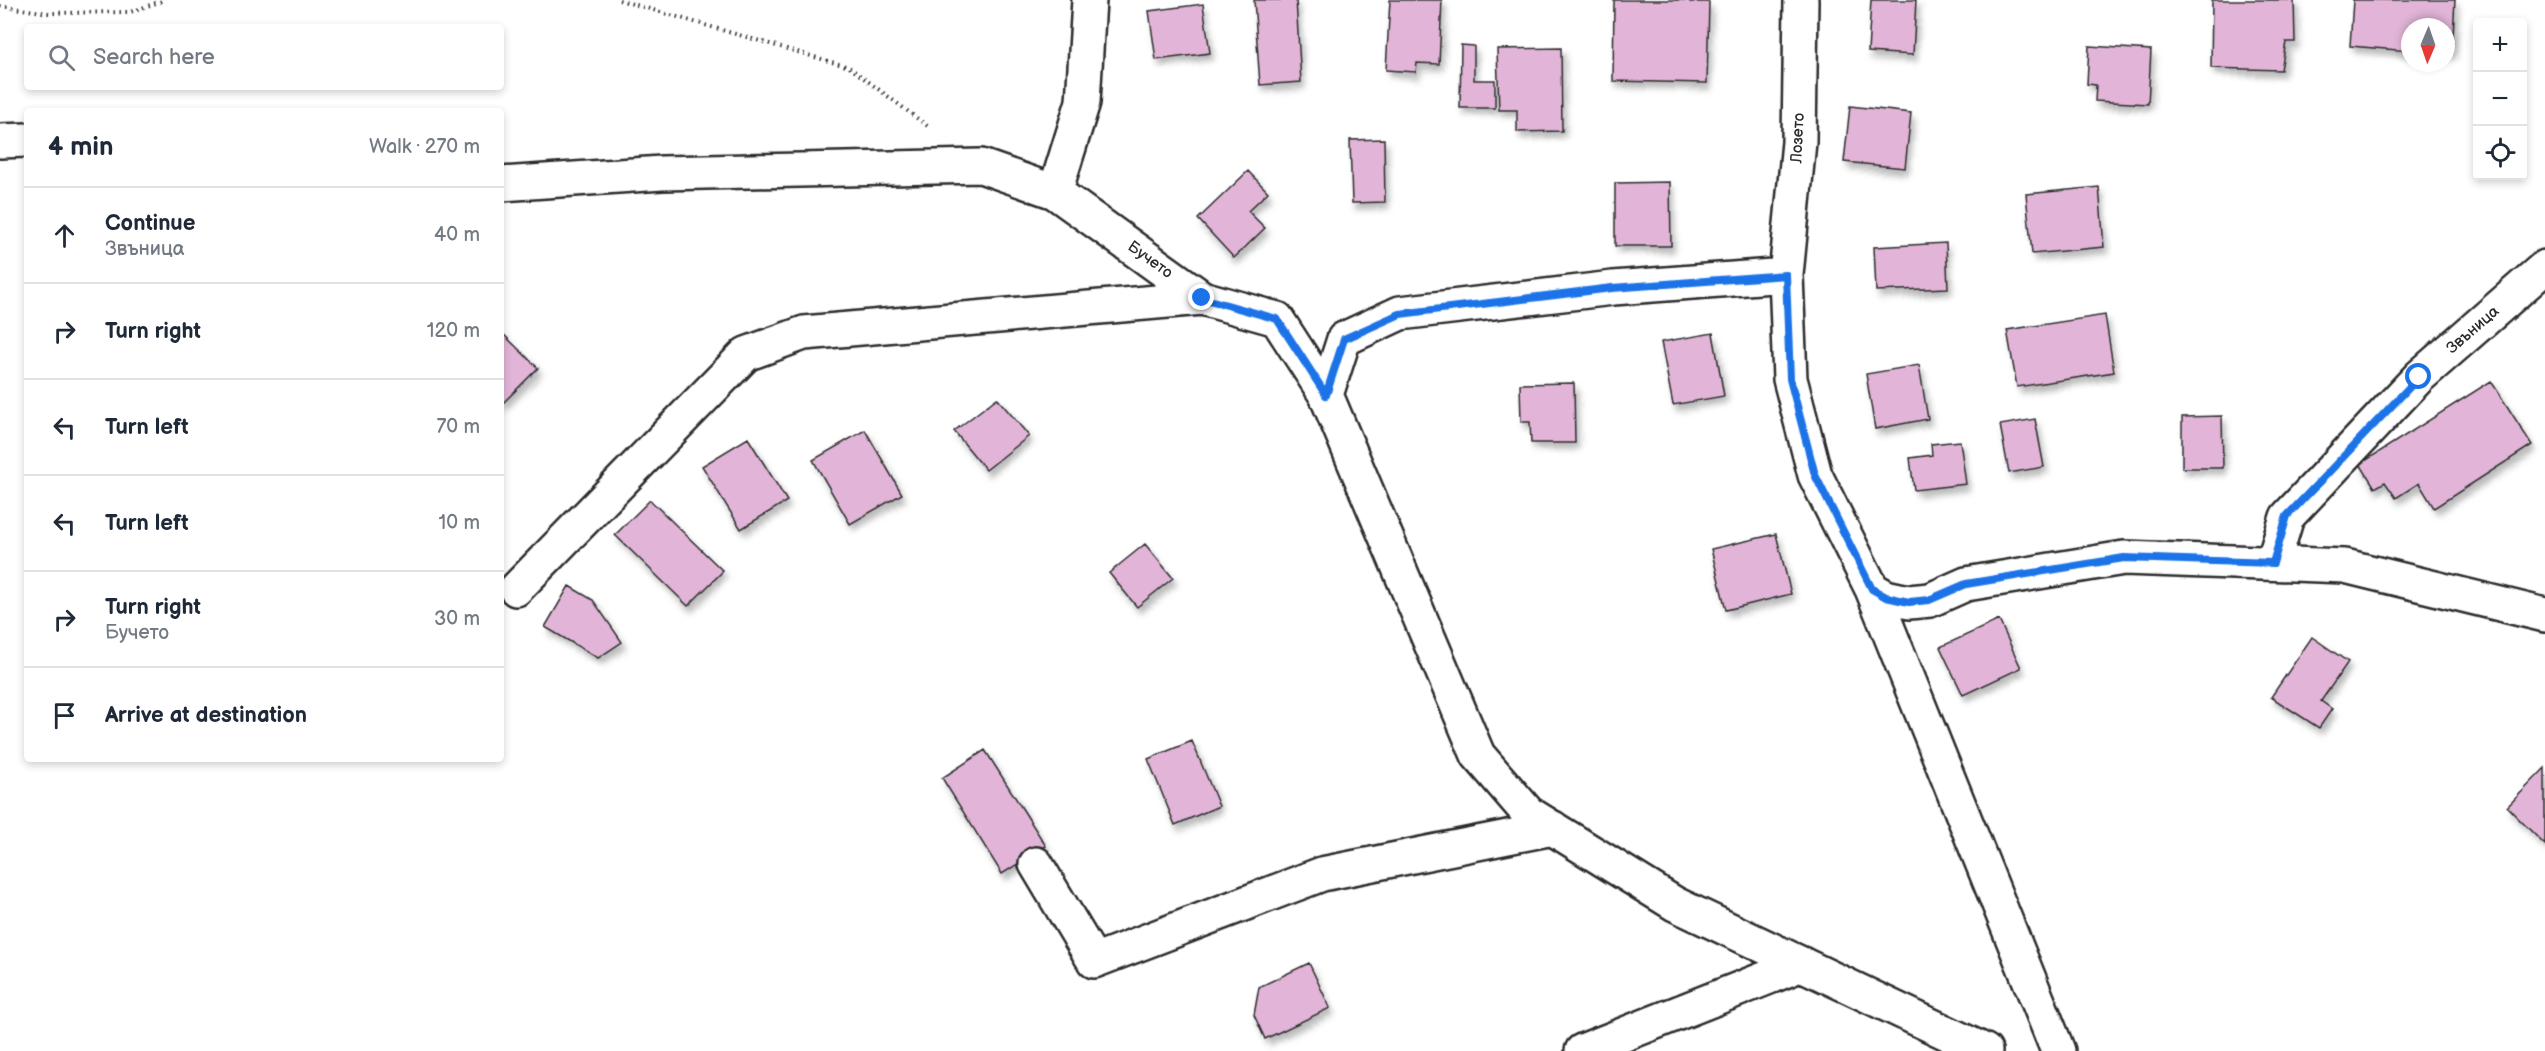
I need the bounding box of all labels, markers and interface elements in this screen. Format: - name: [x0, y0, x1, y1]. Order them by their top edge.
- north arrow: [2401, 18, 2455, 72]
- map controls: [2473, 18, 2527, 180]
- button: +: [2473, 18, 2527, 72]
- search box: [24, 24, 504, 90]
- icon: search: [45, 41, 78, 74]
- text: Search here: [93, 44, 215, 71]
- button: −: [2473, 72, 2527, 126]
- street label: Лозето: [1787, 112, 1809, 165]
- button: locate: [2473, 126, 2527, 180]
- text: 4 min: [48, 132, 113, 163]
- text: Walk · 270 m: [369, 135, 480, 159]
- text: Continue: [105, 210, 195, 237]
- icon: ahead: [48, 219, 81, 252]
- text: 40 m: [434, 223, 480, 247]
- text: Звъница: [105, 237, 185, 261]
- street label: Бучето: [1124, 237, 1176, 283]
- route end: [1188, 284, 1214, 310]
- street label: Звъница: [2443, 302, 2504, 358]
- icon: right: [48, 315, 81, 348]
- text: Turn right: [105, 318, 201, 345]
- text: 120 m: [427, 319, 480, 343]
- route start: [2405, 363, 2431, 389]
- icon: left: [48, 411, 81, 444]
- text: Turn left: [105, 414, 189, 441]
- text: 70 m: [436, 415, 480, 439]
- icon: left: [48, 507, 81, 540]
- text: Turn left: [105, 510, 189, 537]
- text: 10 m: [439, 511, 480, 535]
- text: Turn right: [105, 594, 201, 621]
- icon: right: [48, 603, 81, 636]
- text: 30 m: [434, 607, 480, 631]
- text: Бучето: [105, 621, 169, 645]
- icon: arrive: [48, 699, 81, 732]
- text: Arrive at destination: [105, 702, 307, 729]

